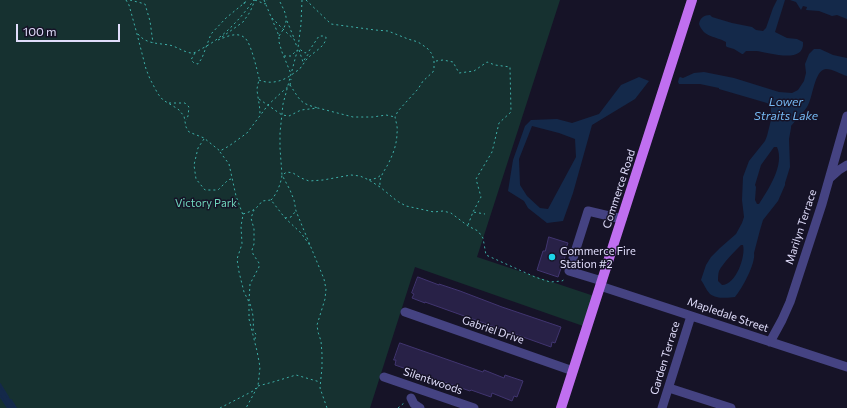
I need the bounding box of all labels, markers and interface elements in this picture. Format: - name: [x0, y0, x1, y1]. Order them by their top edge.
- scale bar: [18, 16, 122, 42]
- text: 100 m: [23, 24, 57, 38]
- water label: Lower Straits Lake: [754, 95, 818, 123]
- street label: Commerce Road: [600, 148, 638, 230]
- street label: Marilyn Terrace: [783, 188, 819, 266]
- park label: Victory Park: [175, 196, 237, 210]
- place label: Commerce Fire Station #2: [560, 244, 636, 270]
- marker: Commerce Fire Station #2: [547, 252, 557, 262]
- street label: Mapledale Street: [686, 295, 770, 335]
- street label: Gabriel Drive: [460, 313, 526, 347]
- street label: Garden Terrace: [648, 320, 682, 396]
- street label: Silentwoods: [402, 365, 464, 397]

